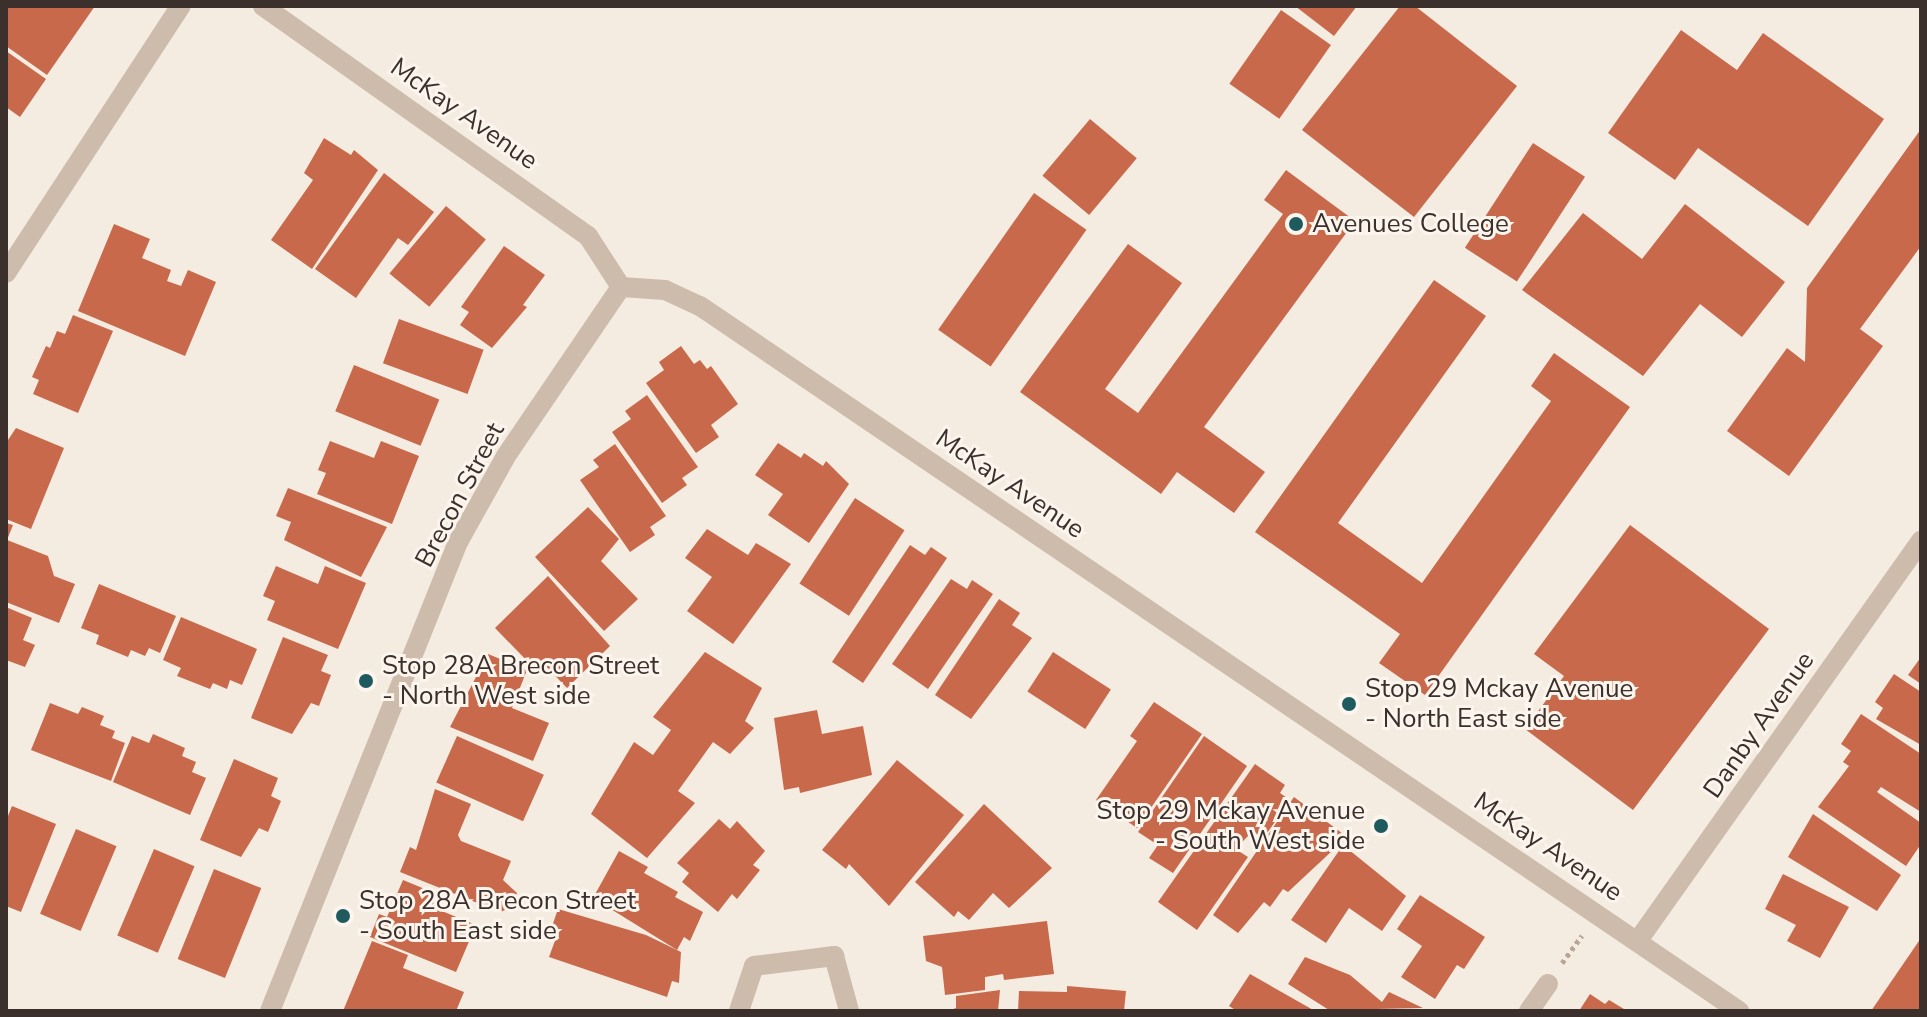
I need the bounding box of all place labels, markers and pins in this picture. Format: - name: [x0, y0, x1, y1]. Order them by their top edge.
- place label: Avenues College: [1312, 208, 1509, 240]
- marker: Avenues College: [1287, 215, 1305, 233]
- place label: Stop 28A Brecon Street - North West side: [382, 650, 659, 712]
- marker: Stop 28A Brecon Street - North West side: [357, 672, 375, 690]
- place label: Stop 29 Mckay Avenue - North East side: [1365, 673, 1633, 734]
- marker: Stop 29 Mckay Avenue - North East side: [1340, 695, 1358, 713]
- place label: Stop 29 Mckay Avenue - South West side: [1097, 795, 1365, 856]
- marker: Stop 29 Mckay Avenue - South West side: [1372, 817, 1390, 835]
- place label: Stop 28A Brecon Street - South East side: [359, 885, 636, 946]
- marker: Stop 28A Brecon Street - South East side: [334, 907, 352, 925]

